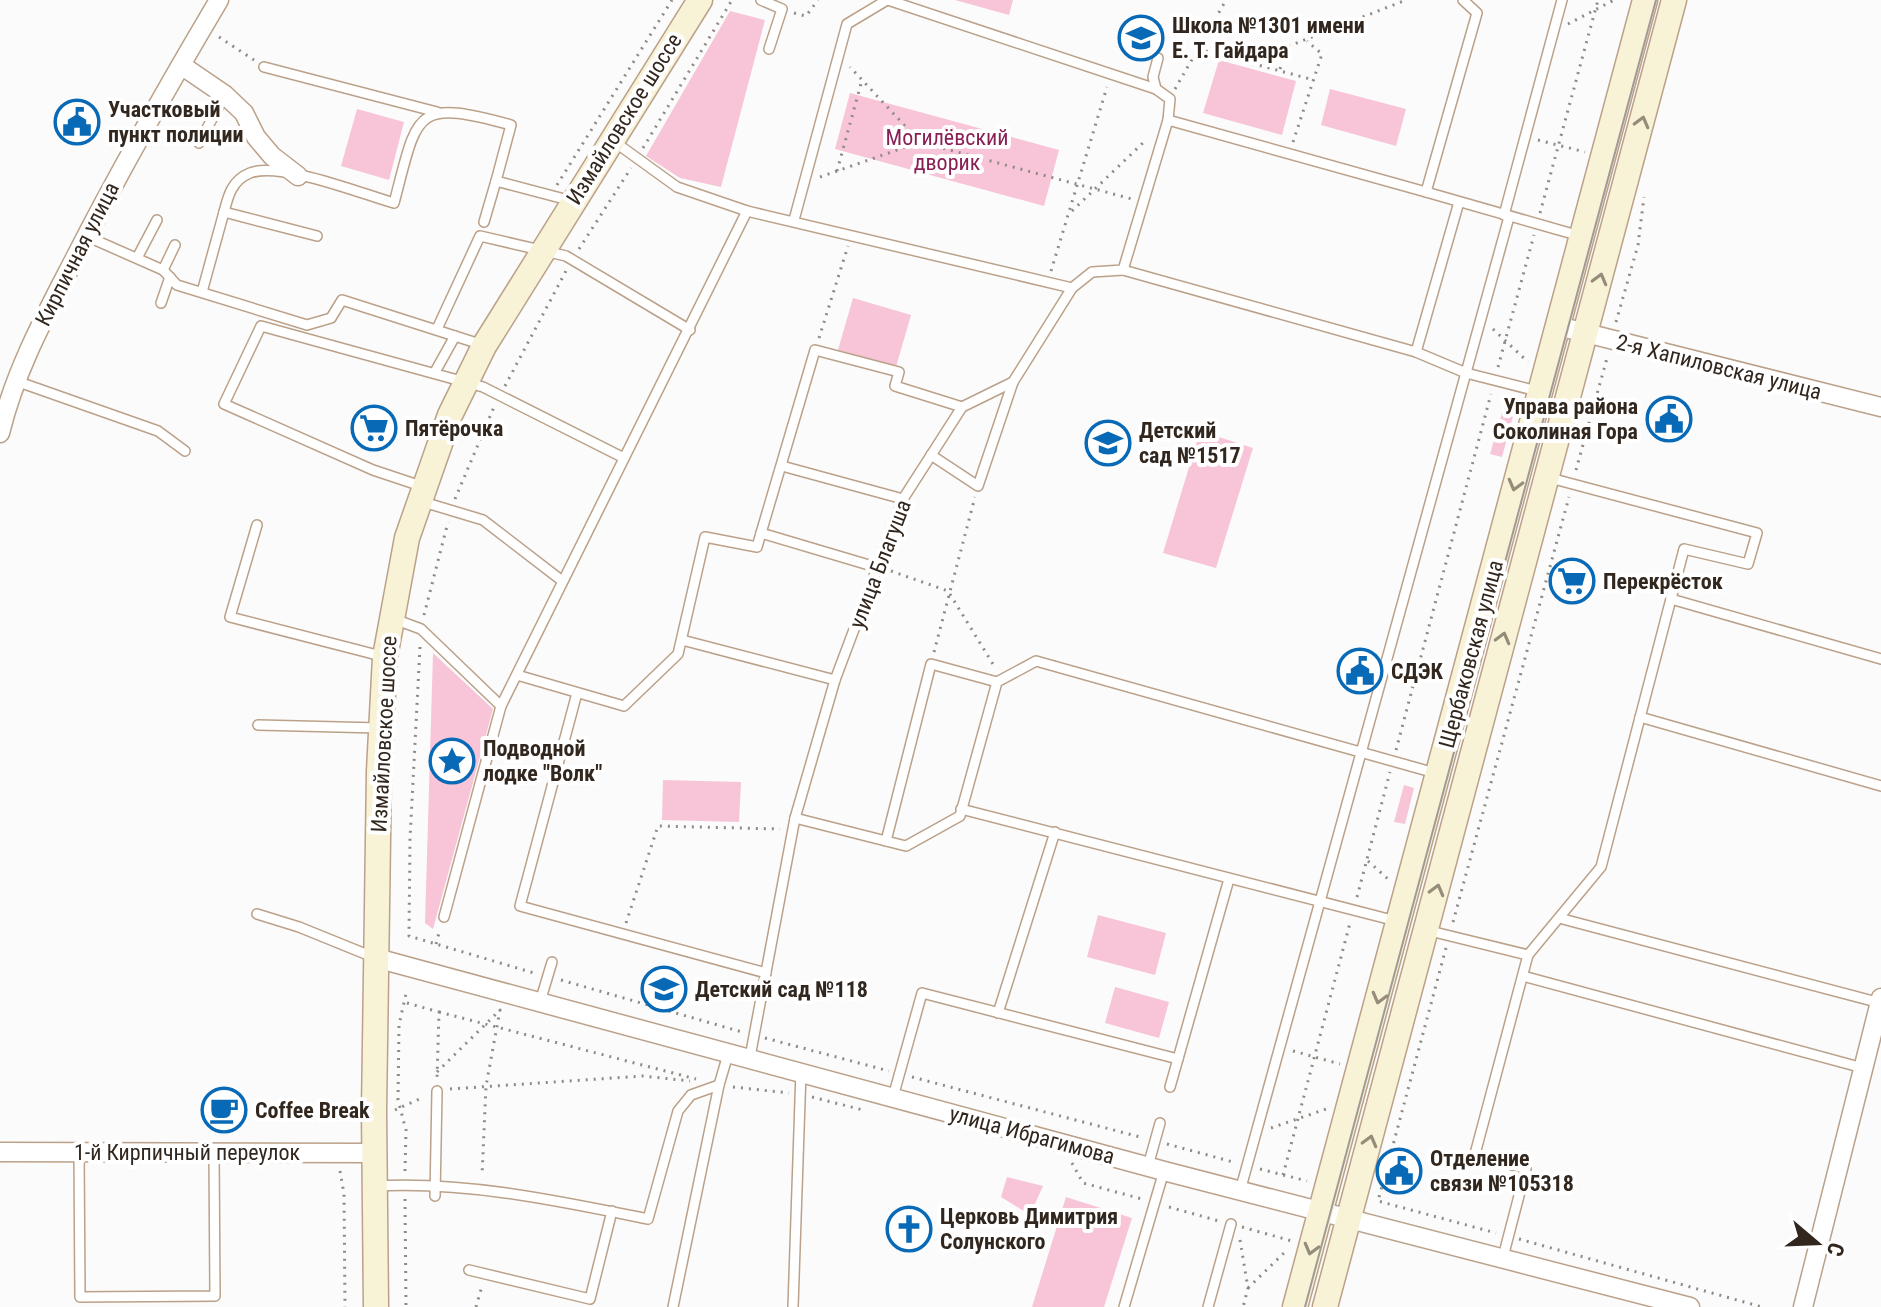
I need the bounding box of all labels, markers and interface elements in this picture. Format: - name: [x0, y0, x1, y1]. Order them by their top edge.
- place label: Школа №1301 имени Е. Т. Гайдара: [1172, 13, 1365, 63]
- school or university icon: Школа №1301 имени Е. Т. Гайдара: [1117, 14, 1165, 62]
- street label: Измайловское шоссе: [561, 29, 687, 209]
- place label: Участковый пункт полиции: [108, 97, 244, 147]
- public building icon: Участковый пункт полиции: [53, 98, 101, 146]
- one-way arrow: [1632, 115, 1649, 129]
- park label: Могилёвский дворик: [886, 125, 1008, 175]
- street label: Кирпичная улица: [30, 178, 124, 330]
- one-way arrow: [1590, 273, 1607, 287]
- street label: 2-я Хапиловская улица: [1614, 329, 1824, 405]
- place label: Управа района Соколиная Гора: [1493, 394, 1638, 444]
- public building icon: Управа района Соколиная Гора: [1645, 395, 1693, 443]
- supermarket icon: Пятёрочка: [350, 404, 398, 452]
- place label: Пятёрочка: [405, 416, 503, 441]
- place label: Детский сад №1517: [1139, 418, 1241, 468]
- school or university icon: Детский сад №1517: [1084, 419, 1132, 467]
- one-way arrow: [1508, 478, 1525, 491]
- street label: улица Благуша: [844, 496, 916, 632]
- street label: Щербаковская улица: [1434, 557, 1508, 751]
- supermarket icon: Перекрёсток: [1548, 557, 1596, 605]
- place label: Перекрёсток: [1603, 569, 1723, 594]
- one-way arrow: [1493, 632, 1510, 646]
- street label: Измайловское шоссе: [366, 635, 402, 833]
- public building icon: СДЭК: [1336, 647, 1384, 695]
- place label: СДЭК: [1391, 659, 1443, 684]
- place label: Подводной лодке "Волк": [483, 736, 602, 786]
- place icon: Подводной лодке "Волк": [428, 737, 476, 785]
- one-way arrow: [1427, 883, 1444, 897]
- school or university icon: Детский сад №118: [640, 965, 688, 1013]
- place label: Детский сад №118: [695, 977, 868, 1002]
- one-way arrow: [1371, 990, 1388, 1004]
- cafe icon: Coffee Break: [200, 1086, 248, 1134]
- place label: Coffee Break: [255, 1098, 370, 1123]
- street label: улица Ибрагимова: [947, 1101, 1117, 1169]
- one-way arrow: [1361, 1135, 1377, 1149]
- street label: 1-й Кирпичный переулок: [74, 1140, 301, 1165]
- place label: Отделение связи №105318: [1430, 1146, 1574, 1196]
- public building icon: Отделение связи №105318: [1375, 1147, 1423, 1195]
- north arrow: [1777, 1203, 1857, 1283]
- place label: Церковь Димитрия Солунского: [940, 1204, 1118, 1254]
- church icon: Церковь Димитрия Солунского: [885, 1205, 933, 1253]
- text: С: [1822, 1239, 1849, 1259]
- one-way arrow: [1304, 1241, 1320, 1255]

